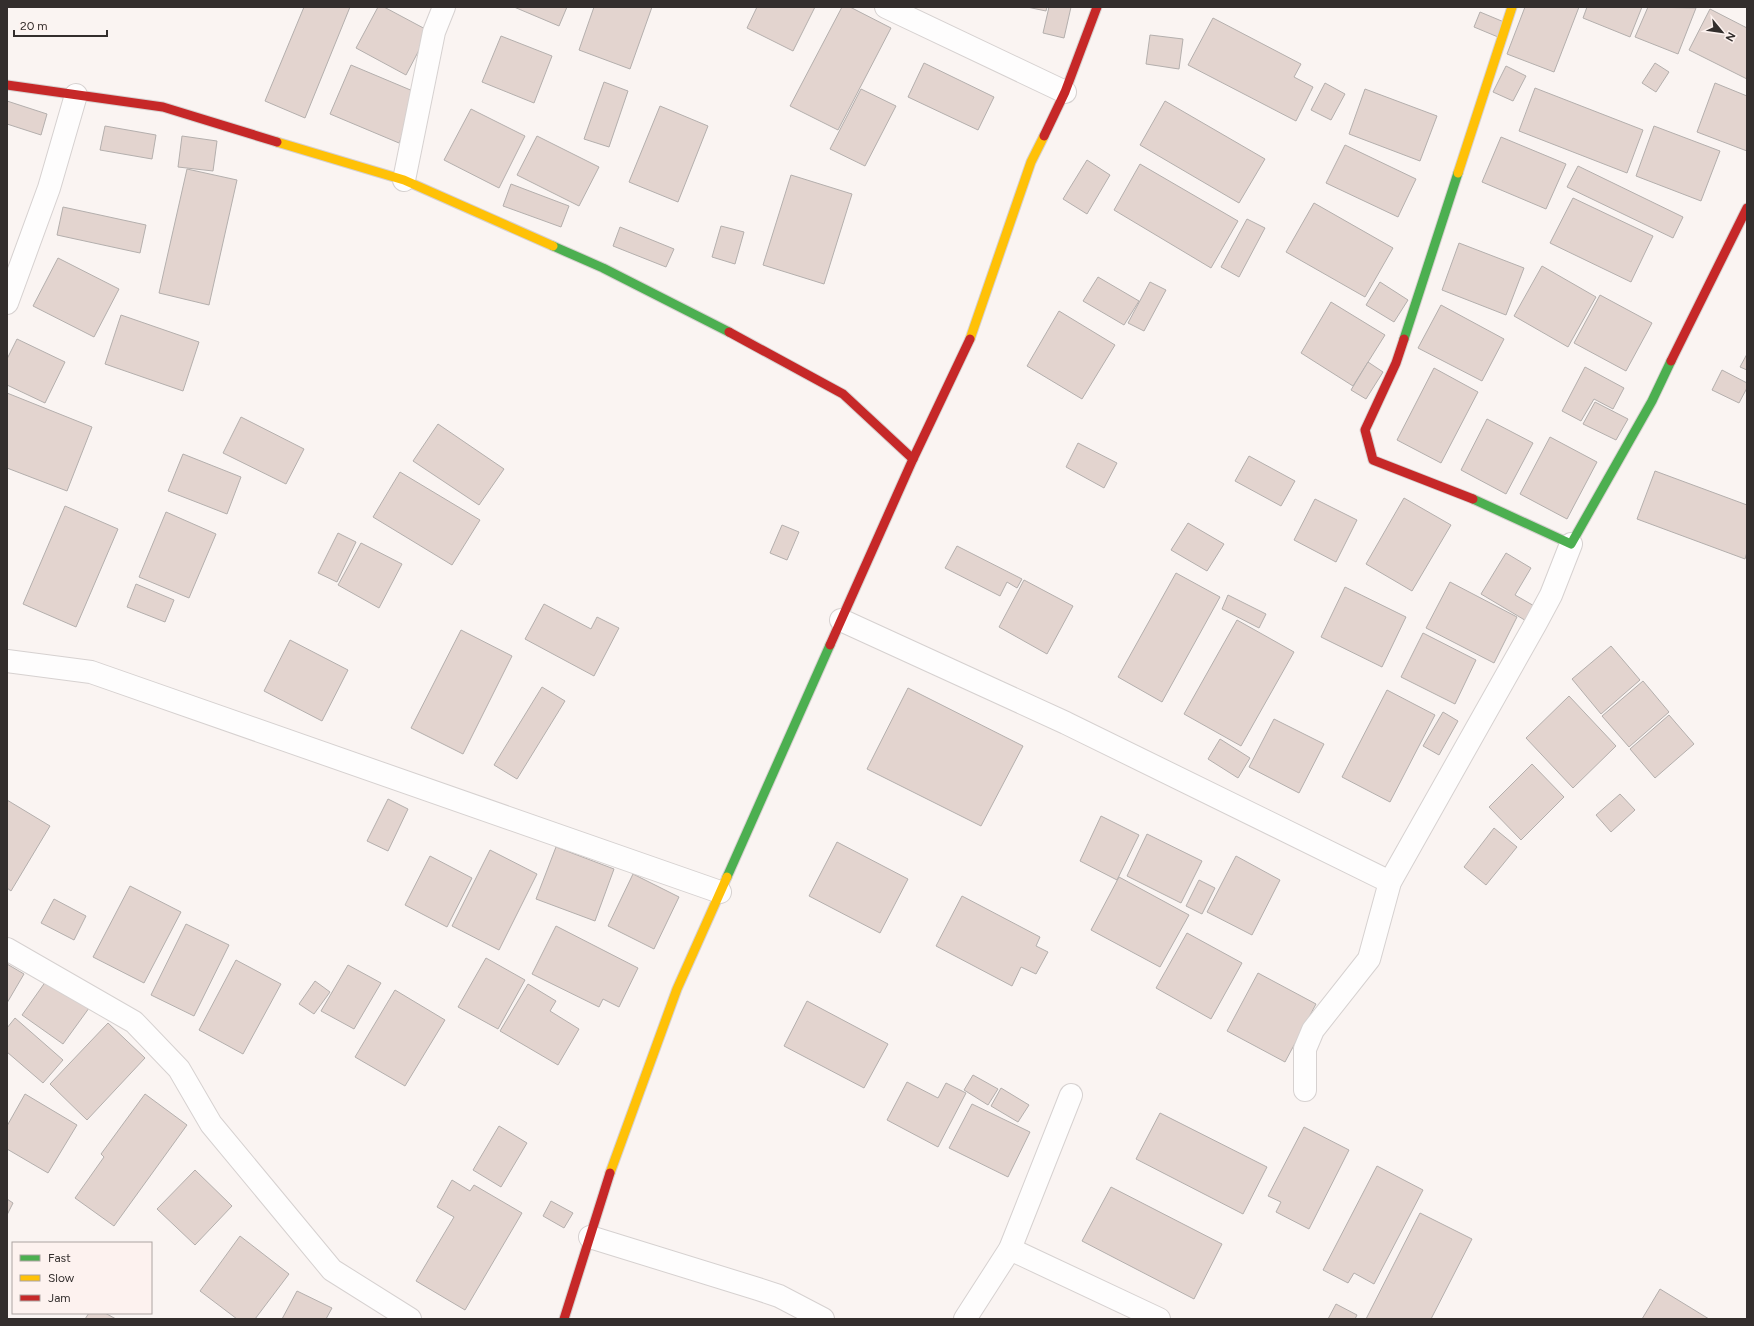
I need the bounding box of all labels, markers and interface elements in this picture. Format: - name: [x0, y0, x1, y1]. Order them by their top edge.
- scale bar: [14, 12, 107, 38]
- north arrow: [1702, 12, 1742, 52]
- text: 20 m: [20, 19, 48, 33]
- text: N: [1723, 30, 1738, 43]
- legend: [12, 1242, 152, 1314]
- text: Fast: [48, 1251, 71, 1265]
- text: Slow: [48, 1271, 75, 1285]
- text: Jam: [48, 1291, 71, 1305]

